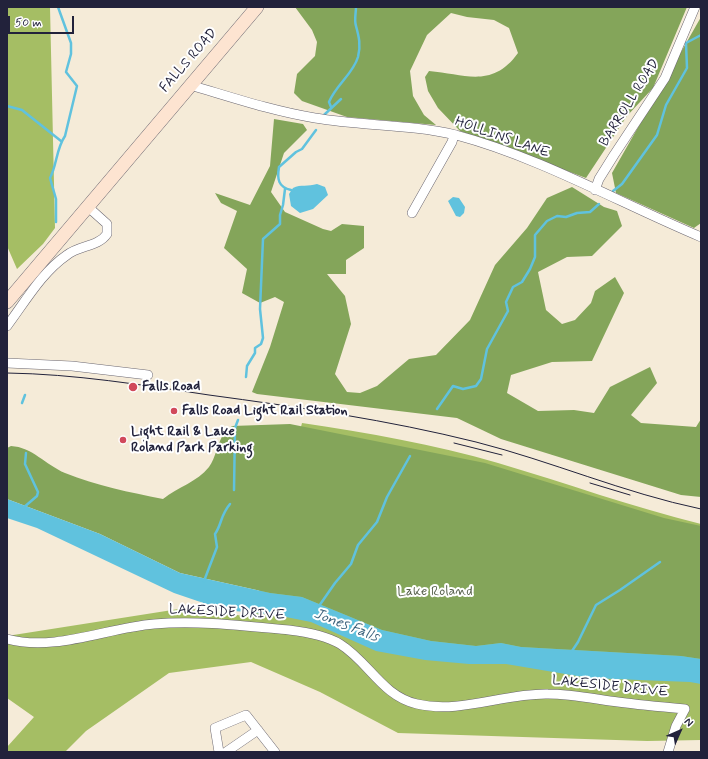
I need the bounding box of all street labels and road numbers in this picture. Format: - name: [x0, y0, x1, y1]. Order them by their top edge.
- street label: FALLS ROAD: [157, 26, 221, 96]
- street label: BARROLL ROAD: [596, 56, 664, 150]
- street label: HOLLINS LANE: [452, 114, 552, 162]
- street label: LAKESIDE DRIVE: [168, 602, 286, 624]
- street label: LAKESIDE DRIVE: [551, 673, 669, 701]

